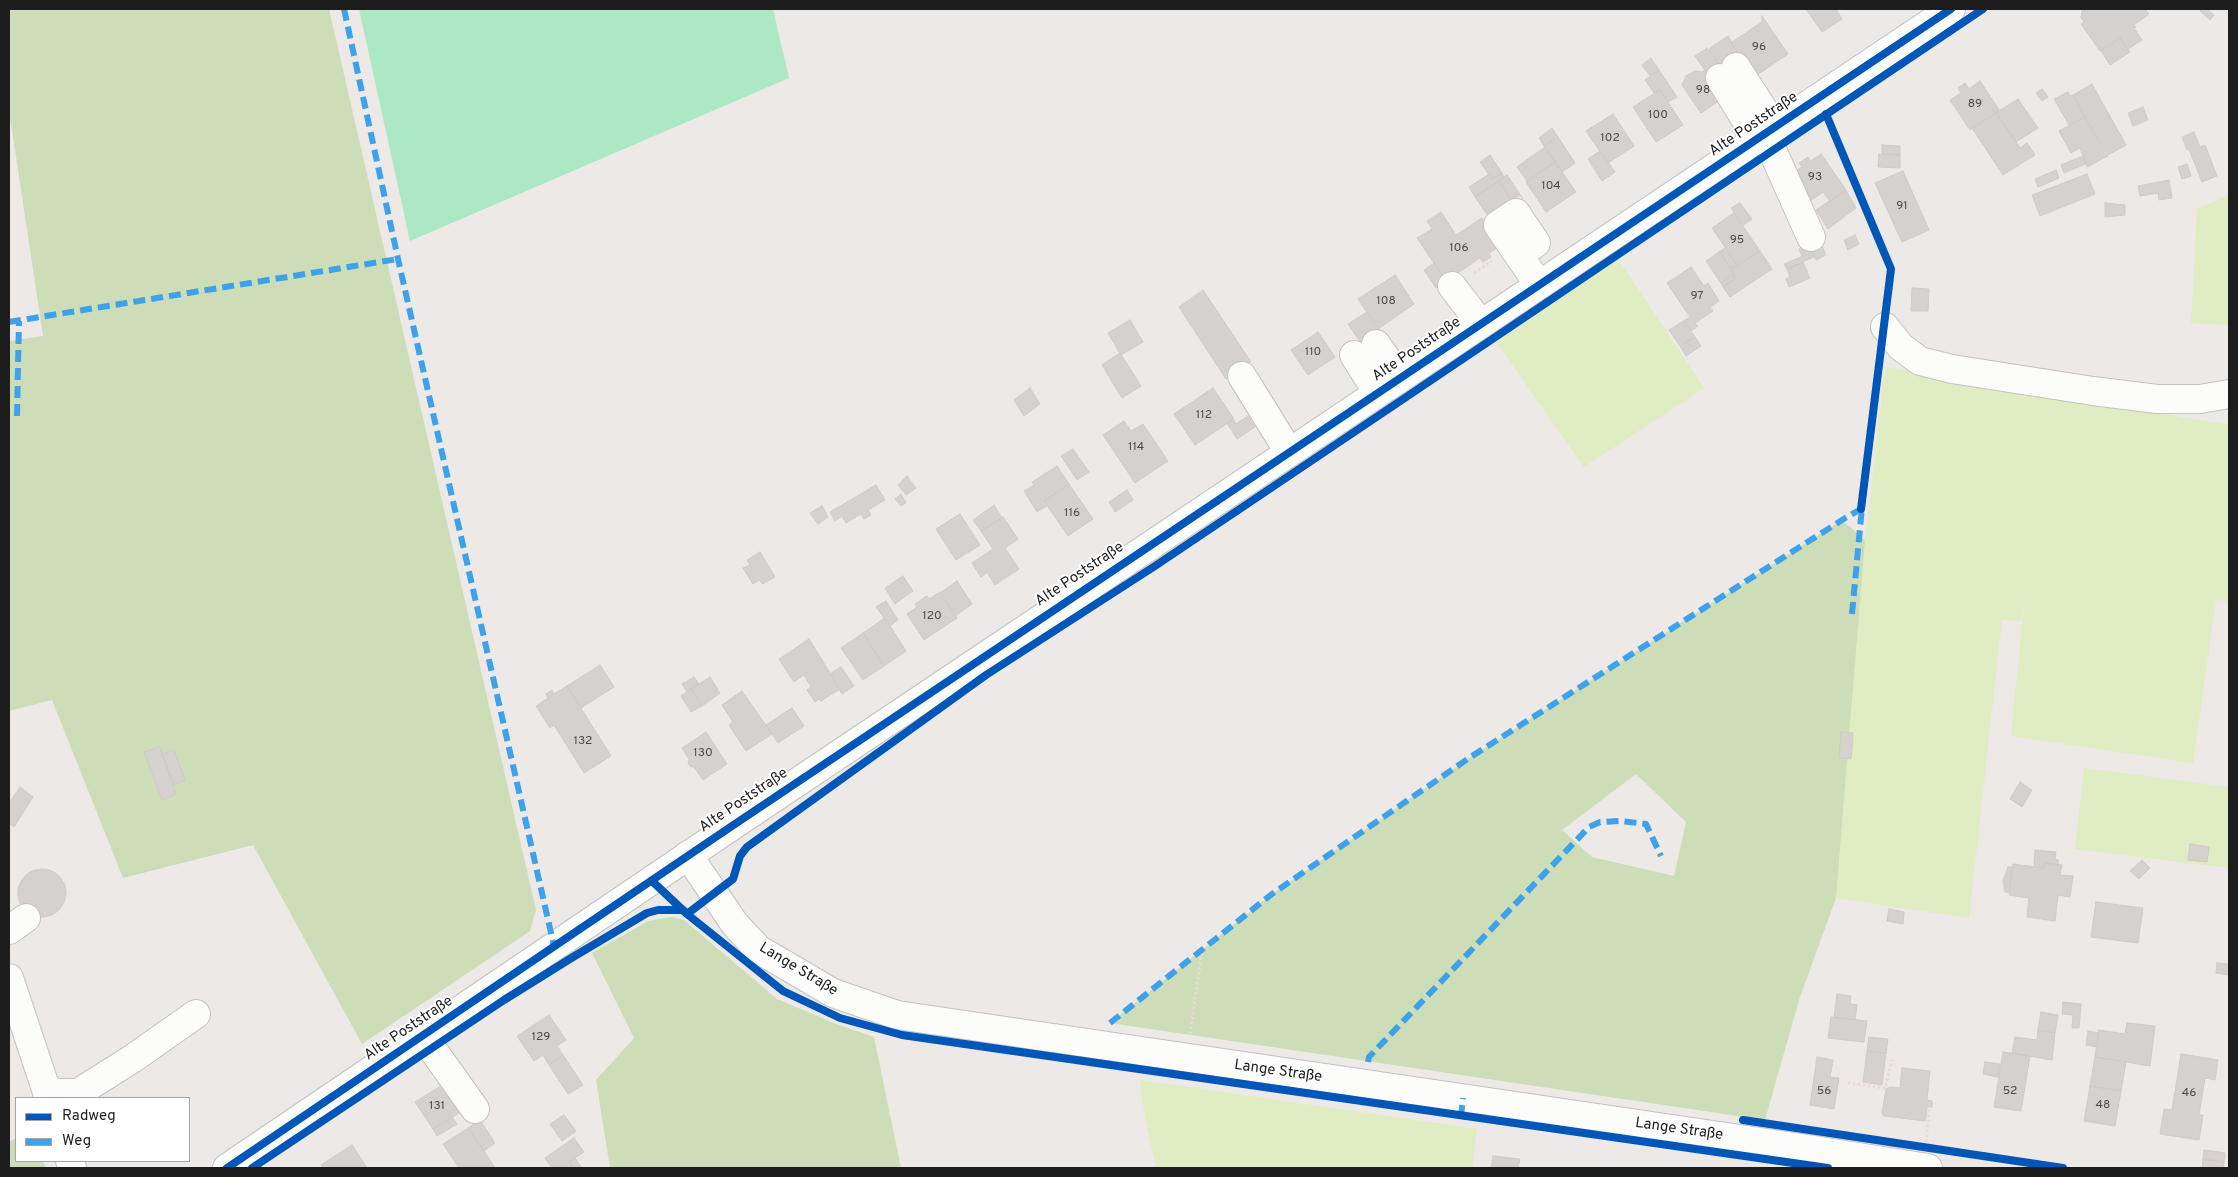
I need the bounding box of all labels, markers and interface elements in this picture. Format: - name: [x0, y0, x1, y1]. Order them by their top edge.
- house number: 96: [1752, 41, 1766, 55]
- house number: 98: [1696, 84, 1710, 98]
- street label: Alte Poststraße: [1706, 89, 1802, 161]
- house number: 89: [1968, 98, 1982, 112]
- house number: 100: [1648, 109, 1668, 123]
- house number: 102: [1600, 132, 1620, 146]
- house number: 93: [1808, 171, 1822, 185]
- house number: 104: [1541, 180, 1561, 194]
- house number: 91: [1896, 200, 1908, 214]
- house number: 95: [1730, 234, 1744, 248]
- house number: 106: [1449, 242, 1469, 256]
- house number: 97: [1690, 290, 1704, 304]
- house number: 108: [1376, 295, 1396, 309]
- street label: Alte Poststraße: [1369, 314, 1465, 386]
- house number: 110: [1305, 346, 1321, 360]
- house number: 112: [1196, 409, 1212, 423]
- house number: 114: [1128, 441, 1144, 455]
- house number: 116: [1064, 507, 1080, 521]
- street label: Alte Poststraße: [1032, 539, 1128, 611]
- house number: 120: [922, 610, 942, 624]
- house number: 132: [574, 735, 592, 749]
- house number: 130: [693, 747, 713, 761]
- street label: Alte Poststraße: [696, 765, 792, 837]
- street label: Lange Straße: [755, 939, 841, 1001]
- street label: Alte Poststraße: [361, 993, 457, 1065]
- house number: 129: [532, 1031, 550, 1045]
- street label: Lange Straße: [1233, 1057, 1323, 1087]
- house number: 56: [1817, 1085, 1831, 1099]
- house number: 52: [2003, 1085, 2017, 1099]
- house number: 46: [2182, 1087, 2196, 1101]
- legend: [15, 1097, 190, 1162]
- house number: 48: [2096, 1099, 2110, 1113]
- house number: 131: [429, 1100, 445, 1114]
- text: Radweg: [62, 1107, 116, 1126]
- street label: Lange Straße: [1634, 1115, 1724, 1145]
- text: Weg: [62, 1132, 91, 1151]

